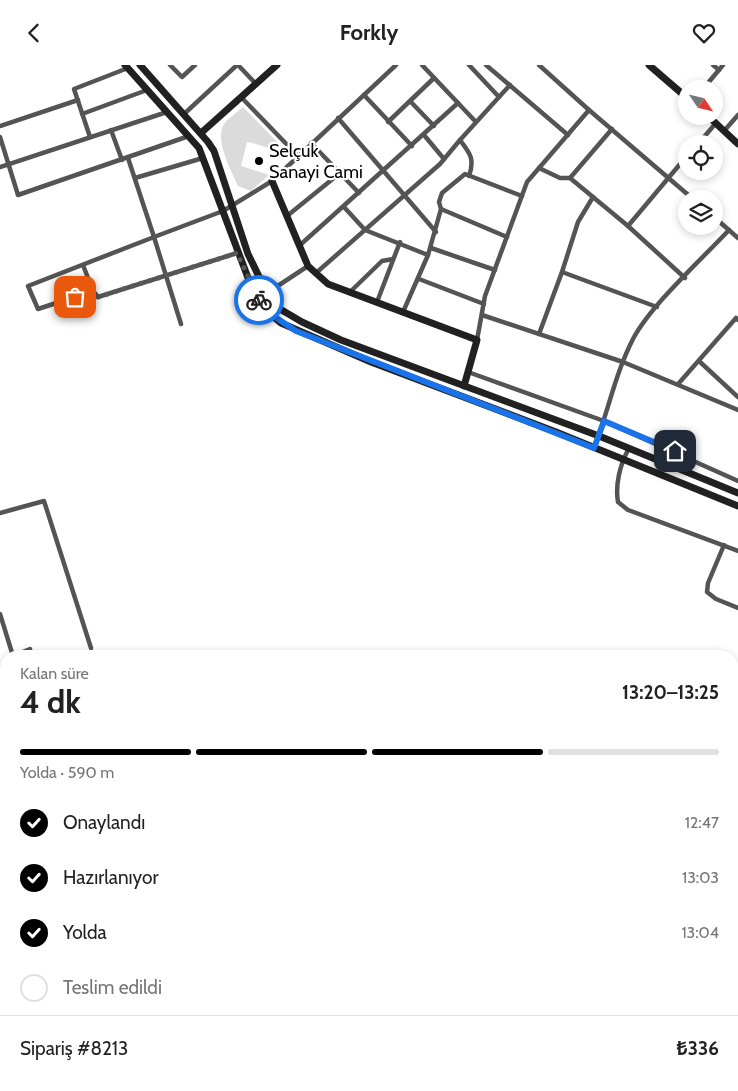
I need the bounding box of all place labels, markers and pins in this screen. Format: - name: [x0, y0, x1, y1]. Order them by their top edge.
- place label: Selçuk Sanayi Cami: [269, 140, 363, 183]
- marker: Selçuk Sanayi Cami: [253, 155, 265, 167]
- pin: [54, 276, 96, 318]
- pin: [654, 430, 696, 472]

